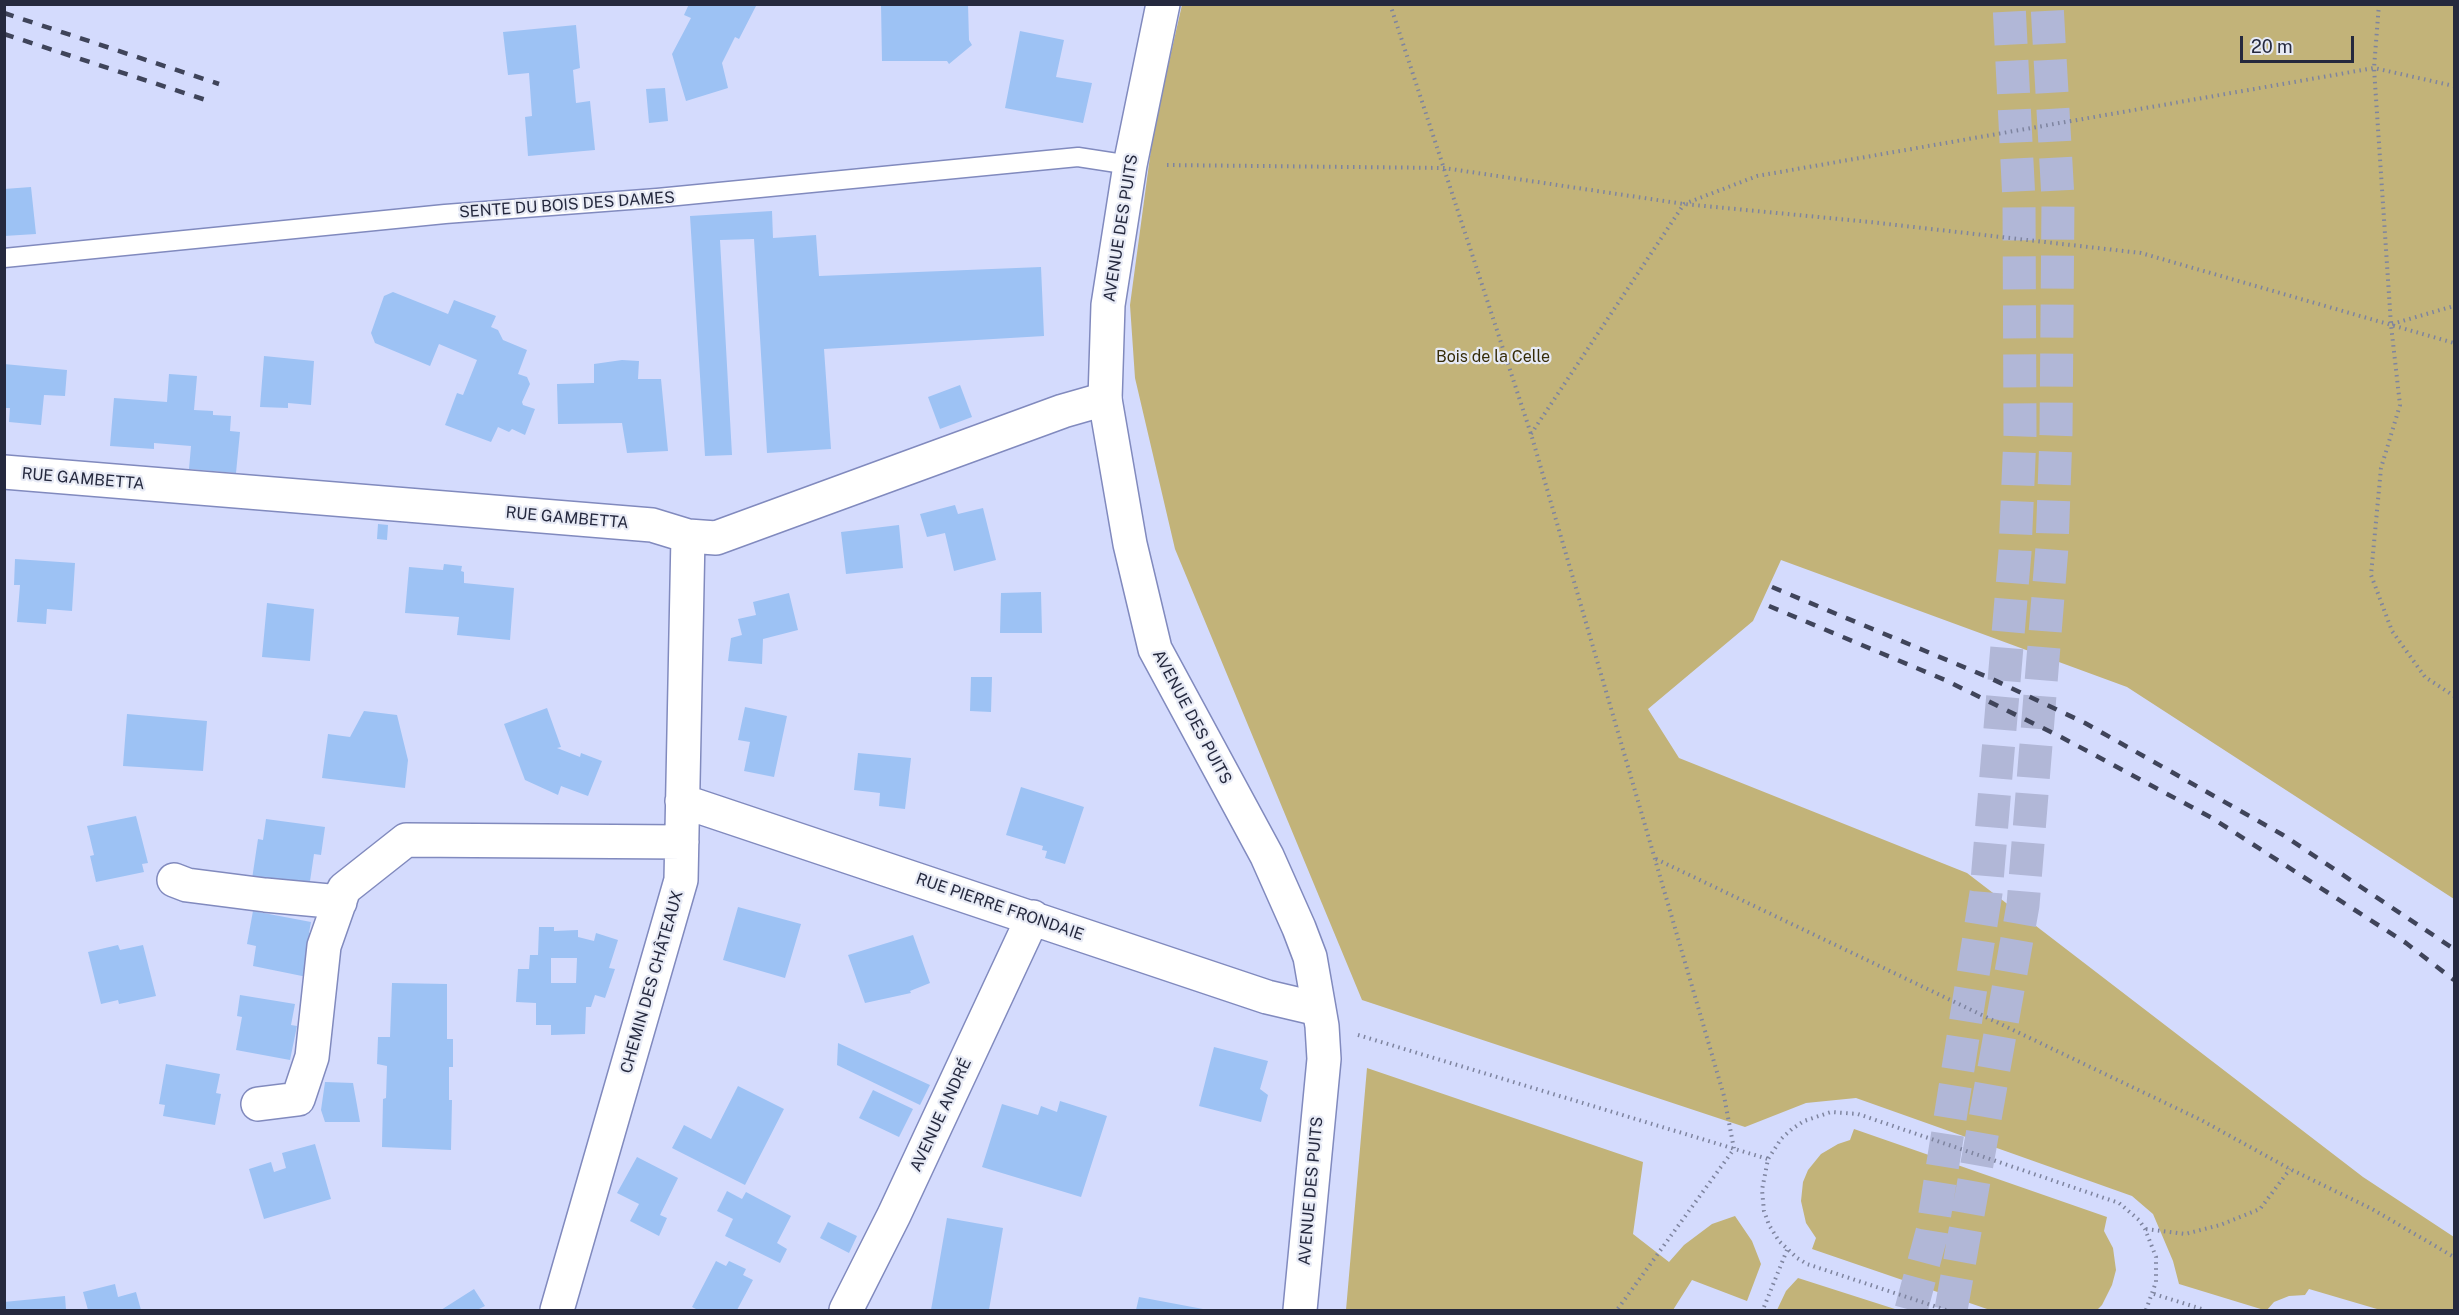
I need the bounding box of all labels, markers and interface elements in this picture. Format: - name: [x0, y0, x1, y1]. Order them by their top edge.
- scale bar: [2243, 24, 2357, 62]
- text: 20 m: [2251, 36, 2293, 57]
- street label: AVENUE DES PUITS: [1100, 153, 1142, 303]
- street label: SENTE DU BOIS DES DAMES: [458, 188, 676, 222]
- park label: Bois de la Celle: [1436, 347, 1550, 367]
- street label: RUE GAMBETTA: [21, 464, 145, 494]
- street label: RUE GAMBETTA: [505, 503, 629, 533]
- street label: AVENUE DES PUITS: [1149, 647, 1235, 787]
- street label: RUE PIERRE FRONDAIE: [914, 869, 1086, 945]
- street label: CHEMIN DES CHÂTEAUX: [617, 888, 687, 1076]
- street label: AVENUE ANDRÉ: [906, 1055, 976, 1175]
- street label: AVENUE DES PUITS: [1295, 1116, 1327, 1266]

